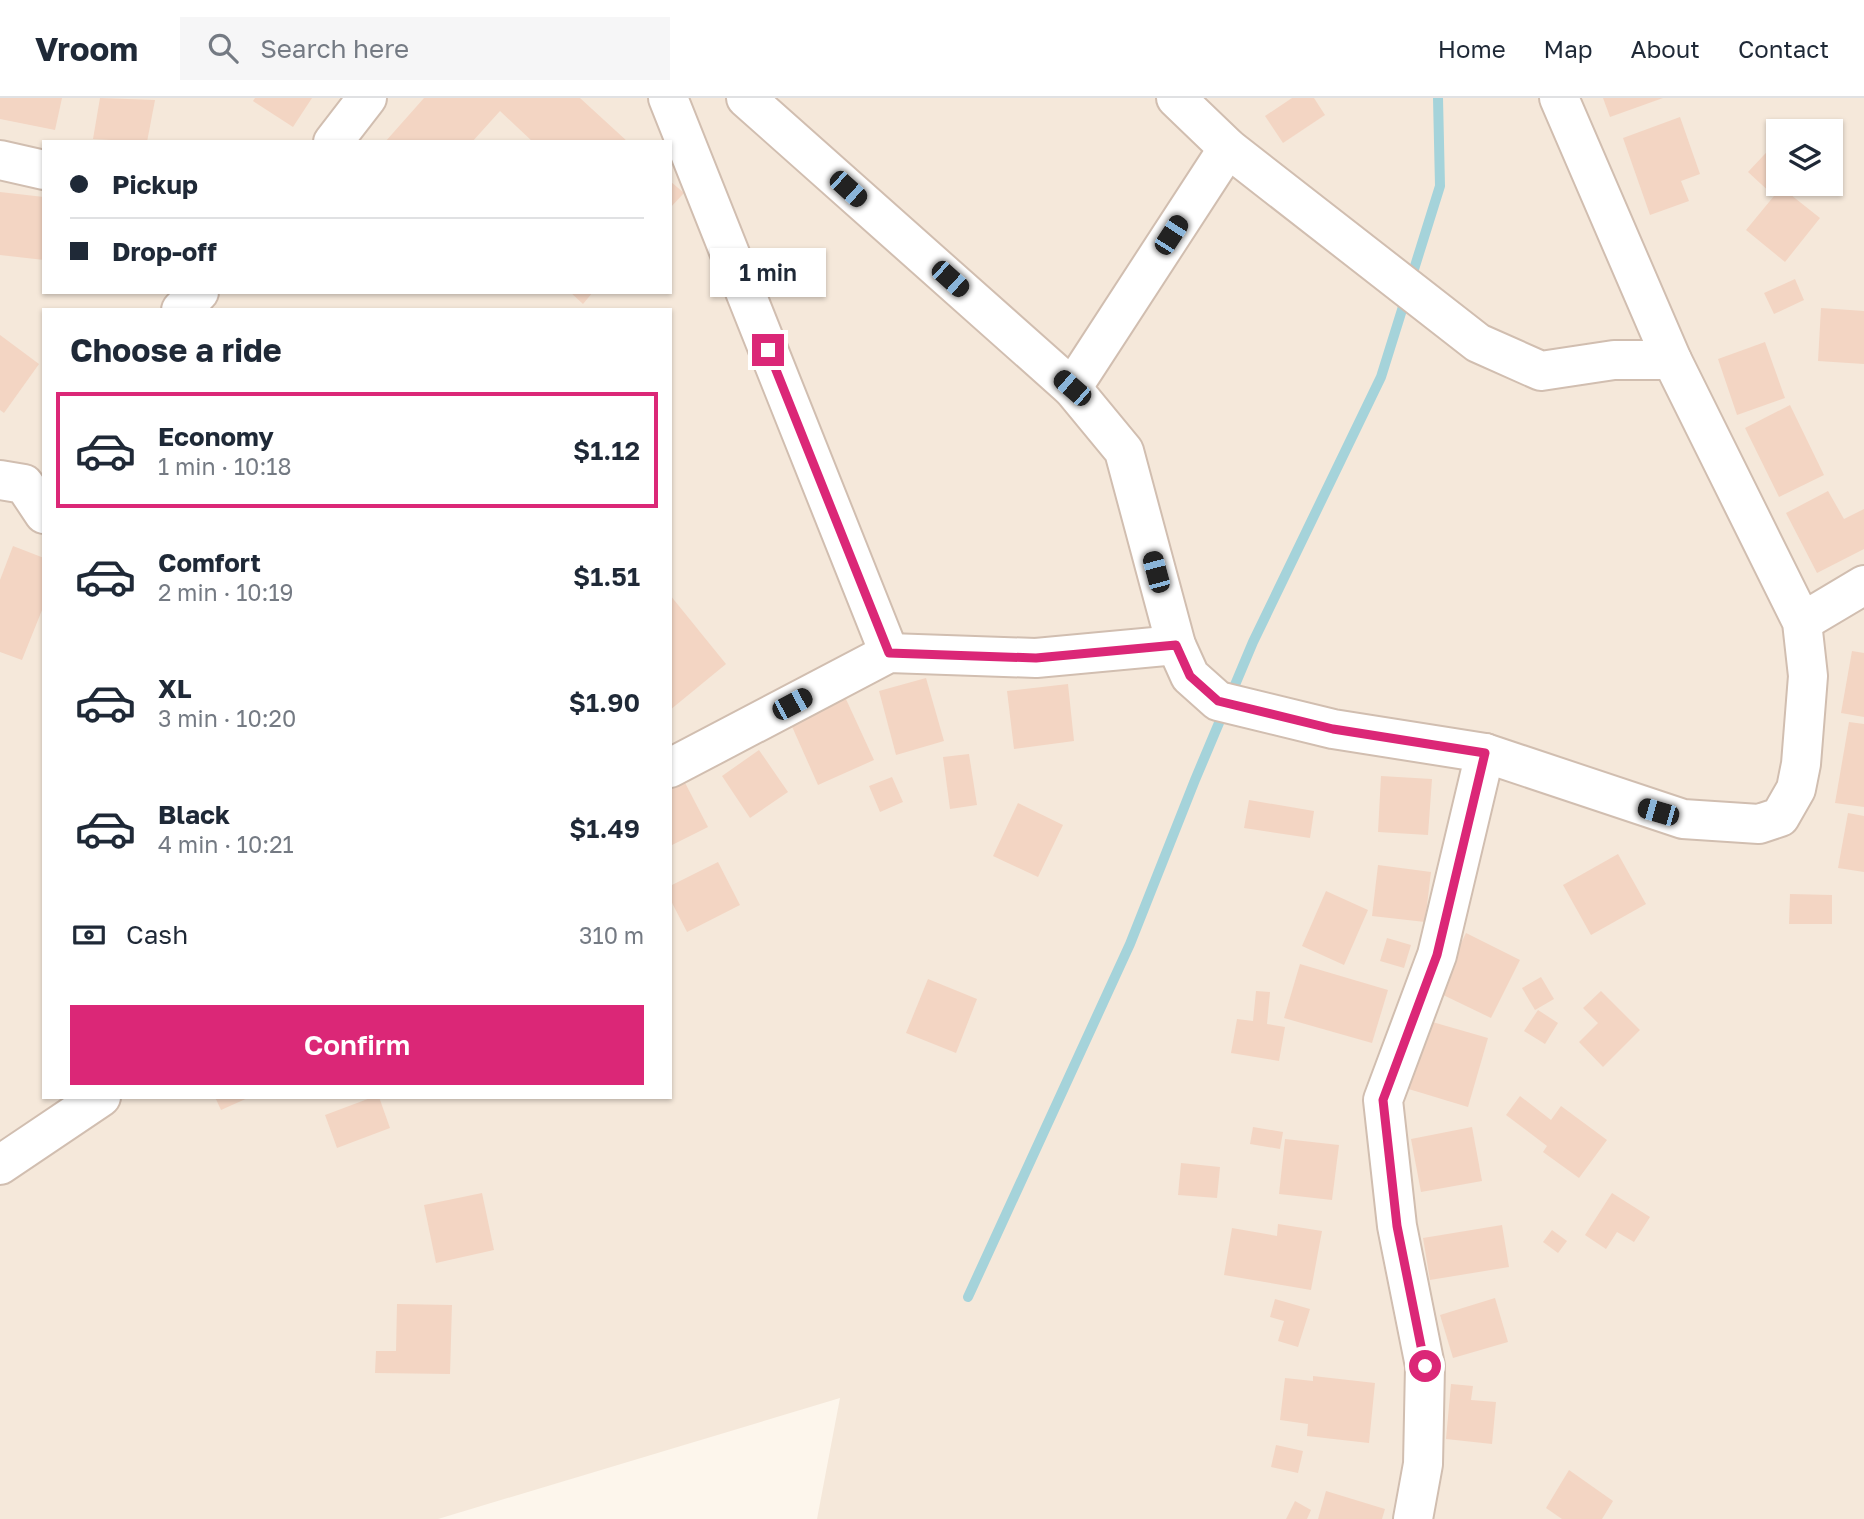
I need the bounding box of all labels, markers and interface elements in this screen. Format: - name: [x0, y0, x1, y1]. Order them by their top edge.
- search box: [180, 17, 670, 80]
- text: Vroom: [35, 29, 138, 68]
- icon: search: [204, 29, 242, 67]
- text: Search here: [260, 33, 409, 64]
- text: Home: [1438, 34, 1506, 63]
- text: Map: [1544, 34, 1593, 63]
- text: About: [1631, 34, 1700, 63]
- text: Contact: [1738, 34, 1829, 63]
- map controls: [1766, 119, 1843, 196]
- button: layers: [1766, 119, 1843, 196]
- car: [826, 167, 871, 211]
- text: Pickup: [112, 169, 198, 200]
- car: [1151, 212, 1192, 258]
- text: Drop-off: [112, 236, 217, 267]
- callout: 1 min: [710, 248, 826, 298]
- car: [928, 257, 973, 301]
- text: 1 min: [739, 258, 797, 286]
- text: Choose a ride: [70, 331, 282, 369]
- route end: [752, 334, 784, 366]
- car: [1050, 366, 1095, 410]
- icon: car: [74, 419, 137, 482]
- text: Economy: [158, 421, 274, 452]
- text: $1.12: [573, 435, 640, 466]
- text: 1 min · 10:18: [158, 452, 291, 480]
- icon: car: [74, 545, 137, 608]
- text: Comfort: [158, 547, 261, 578]
- car: [1141, 549, 1172, 595]
- text: $1.51: [573, 561, 640, 592]
- text: 2 min · 10:19: [158, 578, 294, 606]
- icon: car: [74, 671, 137, 734]
- text: XL: [158, 673, 192, 704]
- car: [769, 685, 816, 723]
- text: $1.90: [569, 687, 640, 718]
- text: 3 min · 10:20: [158, 704, 296, 732]
- car: [1635, 796, 1682, 828]
- icon: car: [74, 797, 137, 860]
- text: Black: [158, 799, 230, 830]
- text: $1.49: [569, 813, 640, 844]
- text: 4 min · 10:21: [158, 830, 294, 858]
- icon: cash: [70, 916, 108, 954]
- text: Cash: [126, 919, 188, 950]
- text: 310 m: [579, 921, 644, 949]
- button: Confirm: [70, 1005, 644, 1085]
- route start: [1409, 1350, 1441, 1382]

